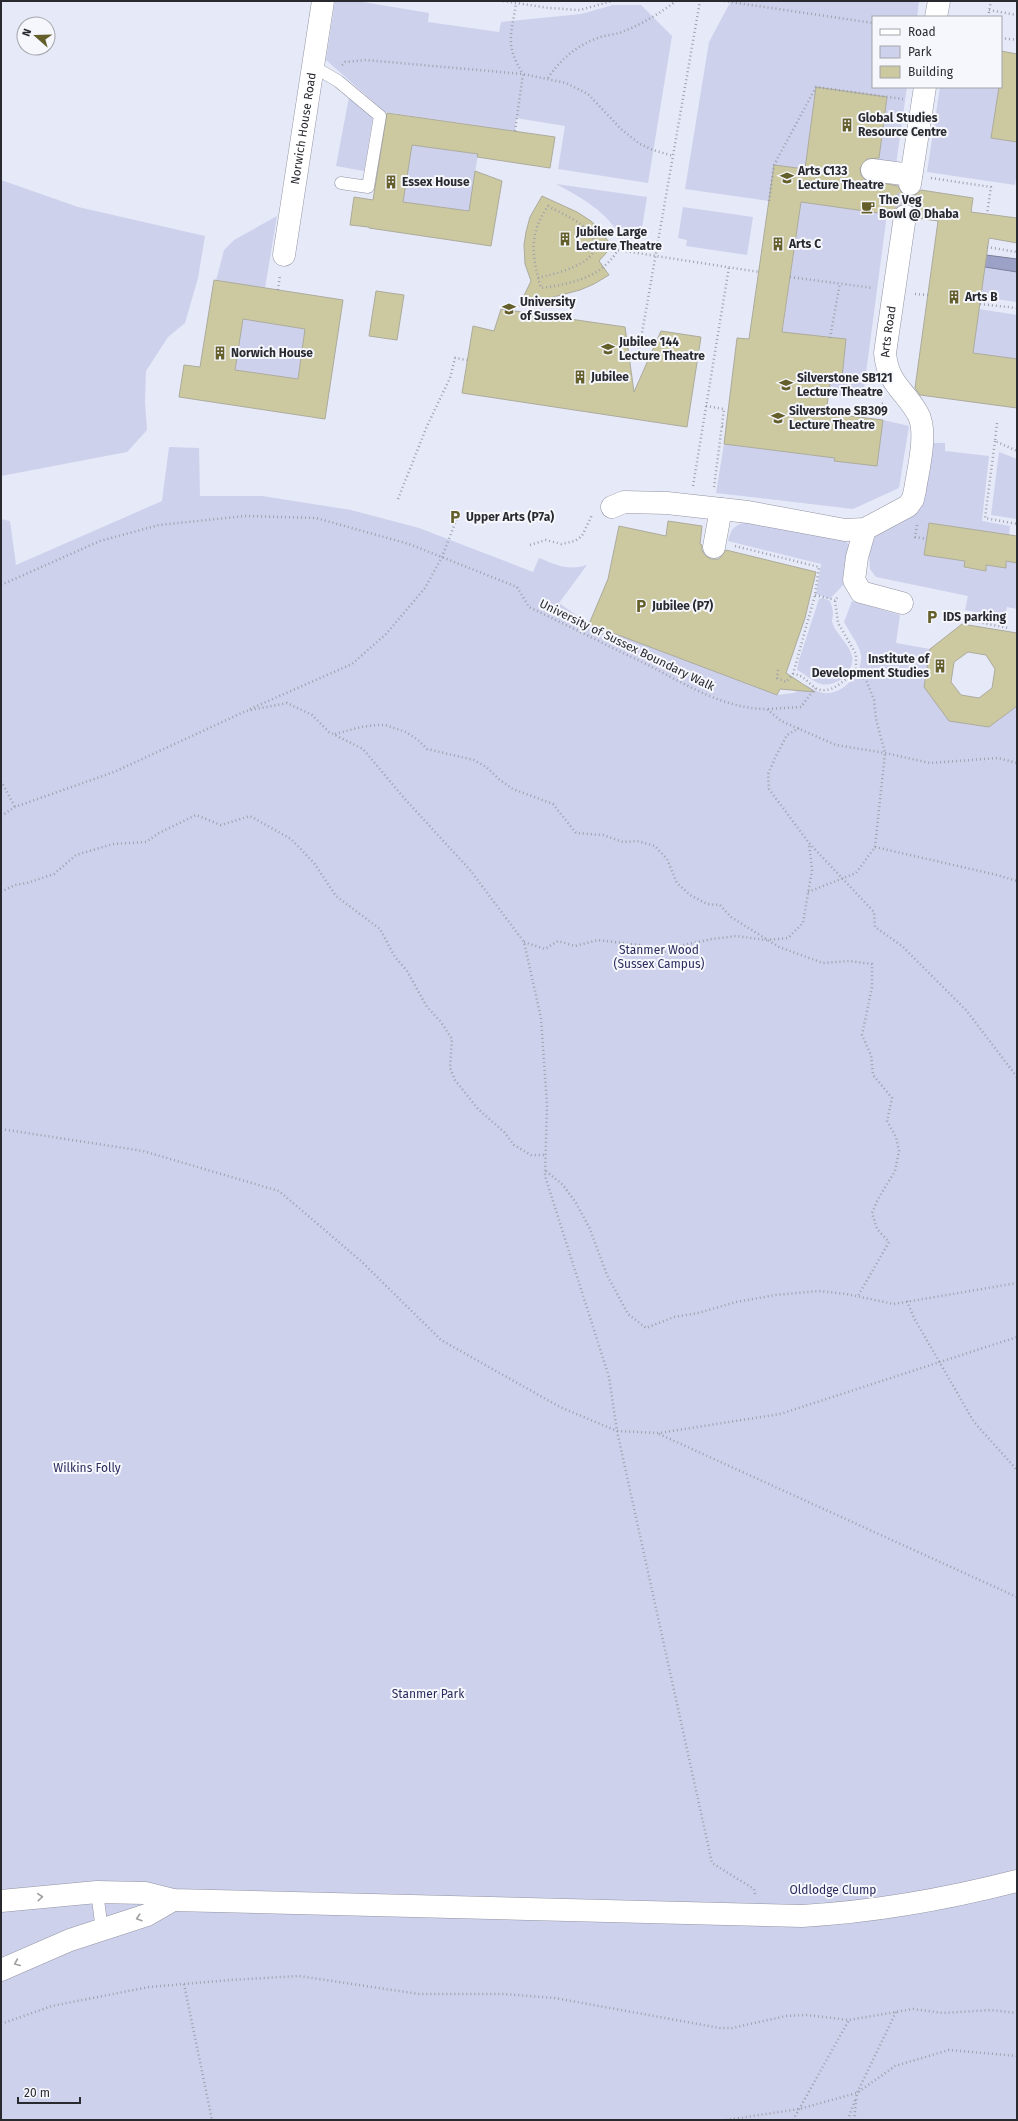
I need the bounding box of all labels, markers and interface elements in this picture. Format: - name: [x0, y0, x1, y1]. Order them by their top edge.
- north arrow: [16, 16, 56, 56]
- legend: [872, 16, 1002, 88]
- text: Road: [908, 25, 936, 39]
- text: N: [20, 27, 34, 38]
- text: Park: [908, 45, 932, 59]
- text: Building: [908, 65, 954, 79]
- street label: Norwich House Road: [288, 72, 319, 185]
- place label: Global Studies Resource Centre: [858, 111, 947, 139]
- building icon: Global Studies Resource Centre: [839, 117, 855, 133]
- place label: Arts C133 Lecture Theatre: [797, 164, 884, 192]
- school or university icon: Arts C133 Lecture Theatre: [779, 170, 795, 186]
- building icon: Essex House: [383, 174, 399, 190]
- place label: Essex House: [402, 175, 470, 189]
- place label: The Veg Bowl @ Dhaba: [879, 193, 959, 221]
- cafe icon: The Veg Bowl @ Dhaba: [860, 199, 876, 215]
- place label: Jubilee Large Lecture Theatre: [575, 225, 662, 253]
- building icon: Jubilee Large Lecture Theatre: [557, 231, 573, 247]
- building icon: Arts C: [770, 236, 786, 252]
- place label: Arts C: [788, 237, 821, 251]
- building icon: Arts B: [946, 289, 962, 305]
- place label: Arts B: [964, 290, 998, 304]
- place label: University of Sussex: [520, 295, 576, 323]
- school or university icon: University of Sussex: [501, 301, 517, 317]
- street label: Arts Road: [878, 305, 899, 359]
- place label: Jubilee 144 Lecture Theatre: [618, 335, 705, 363]
- school or university icon: Jubilee 144 Lecture Theatre: [600, 341, 616, 357]
- building icon: Norwich House: [212, 345, 228, 361]
- place label: Norwich House: [231, 346, 313, 360]
- building icon: Jubilee: [572, 369, 588, 385]
- place label: Jubilee: [590, 370, 629, 384]
- place label: Silverstone SB121 Lecture Theatre: [797, 371, 893, 399]
- school or university icon: Silverstone SB121 Lecture Theatre: [778, 377, 794, 393]
- place label: Silverstone SB309 Lecture Theatre: [789, 404, 888, 432]
- school or university icon: Silverstone SB309 Lecture Theatre: [770, 410, 786, 426]
- parking icon: Upper Arts (P7a): [447, 509, 463, 525]
- place label: Upper Arts (P7a): [466, 510, 554, 524]
- street label: University of Sussex Boundary Walk: [537, 596, 718, 694]
- parking icon: Jubilee (P7): [633, 598, 649, 614]
- place label: Jubilee (P7): [651, 599, 713, 613]
- parking icon: IDS parking: [924, 609, 940, 625]
- place label: IDS parking: [943, 610, 1006, 624]
- place label: Institute of Development Studies: [812, 652, 931, 680]
- building icon: Institute of Development Studies: [932, 658, 948, 674]
- park label: Stanmer Wood (Sussex Campus): [614, 943, 705, 971]
- park label: Wilkins Folly: [53, 1461, 121, 1475]
- park label: Stanmer Park: [392, 1687, 465, 1701]
- park label: Oldlodge Clump: [790, 1883, 876, 1897]
- one-way arrow: [37, 1893, 43, 1902]
- one-way arrow: [135, 1913, 142, 1921]
- one-way arrow: [13, 1958, 21, 1966]
- scale bar: [18, 2079, 80, 2105]
- text: 20 m: [24, 2086, 50, 2100]

